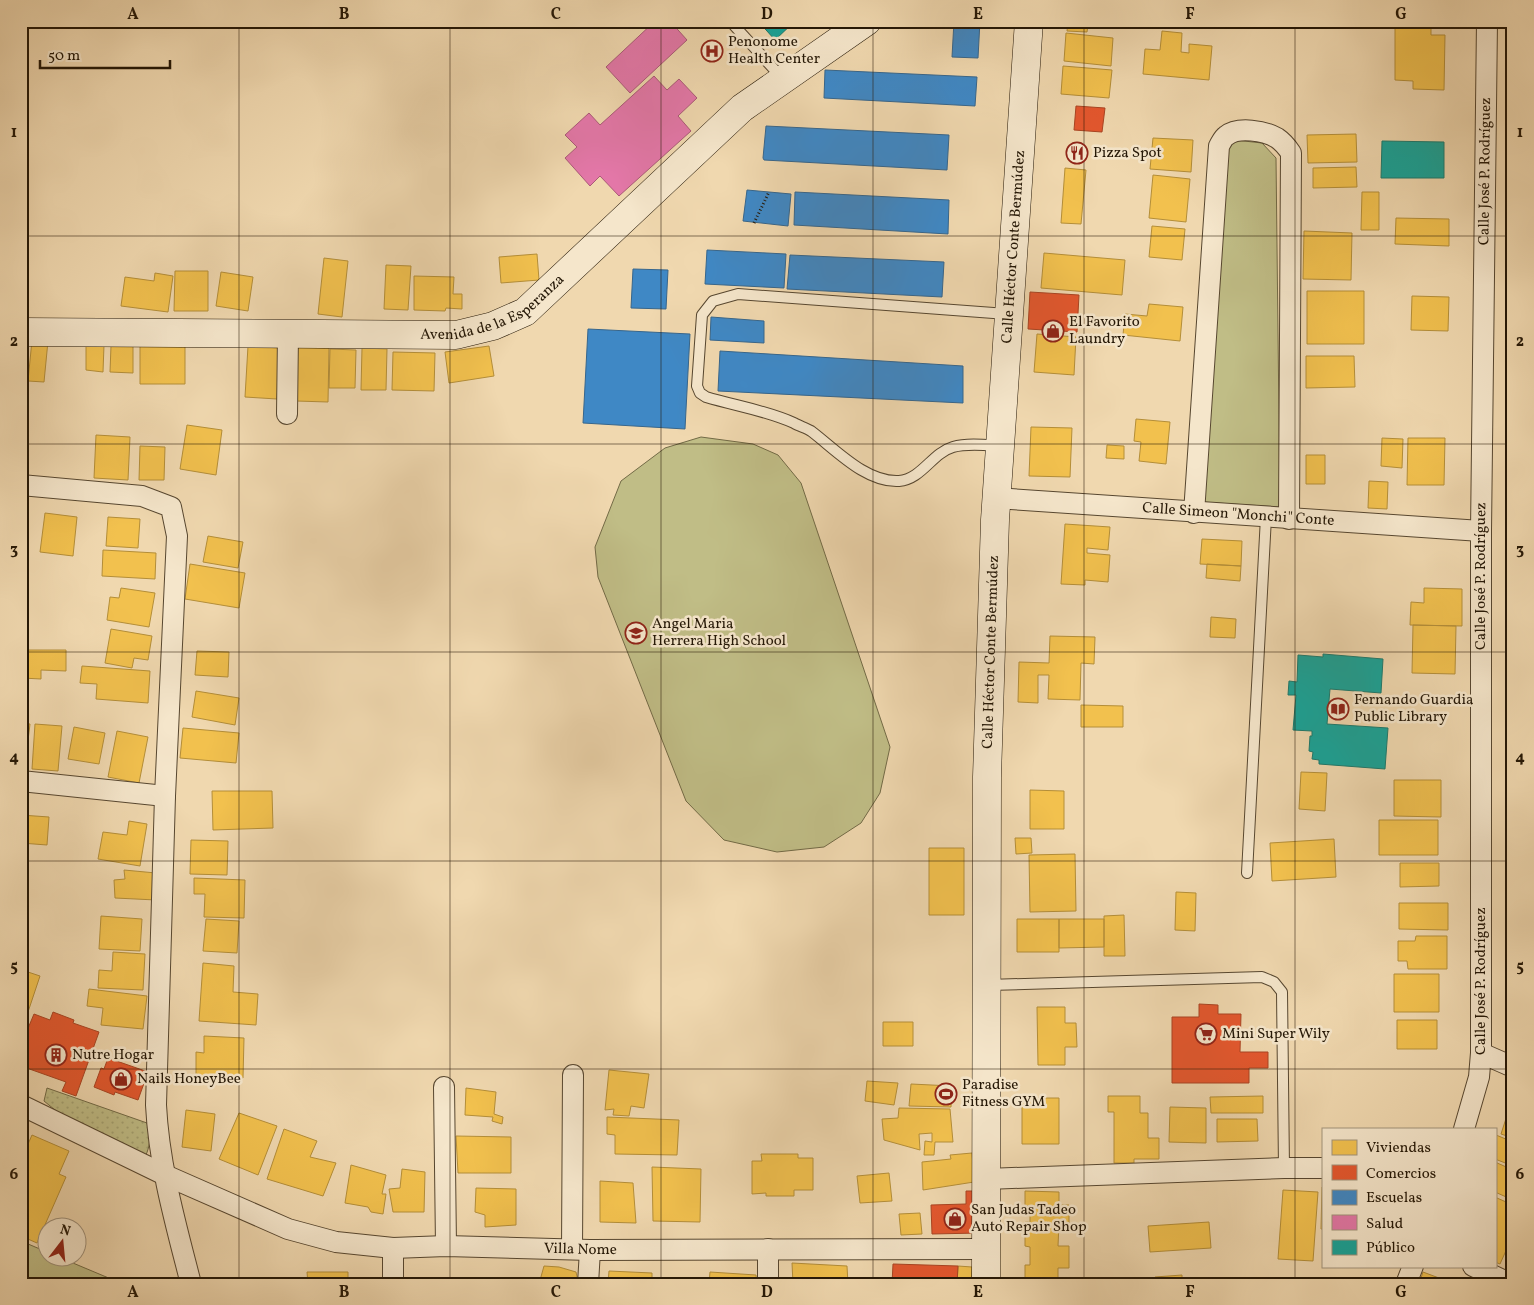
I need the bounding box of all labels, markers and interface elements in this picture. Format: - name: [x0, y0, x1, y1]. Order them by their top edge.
- text: A: [127, 4, 139, 26]
- text: B: [339, 4, 350, 26]
- text: C: [551, 4, 561, 26]
- text: D: [761, 4, 773, 26]
- text: E: [973, 4, 983, 26]
- text: F: [1185, 4, 1195, 26]
- text: G: [1395, 4, 1407, 26]
- place label: Penonome Health Center: [728, 32, 820, 70]
- scale bar: [40, 38, 170, 70]
- hospital icon: Penonome Health Center: [700, 39, 724, 63]
- text: 50 m: [48, 46, 80, 67]
- street label: Calle José P. Rodríguez: [1474, 97, 1497, 245]
- text: 1: [11, 122, 17, 144]
- text: 1: [1517, 122, 1523, 144]
- restaurant icon: Pizza Spot: [1065, 141, 1089, 165]
- place label: Pizza Spot: [1093, 143, 1162, 164]
- street label: Calle Héctor Conte Bermúdez: [997, 149, 1031, 344]
- street label: Avenida de la Esperanza: [420, 270, 569, 346]
- place label: El Favorito Laundry: [1069, 312, 1140, 350]
- shop icon: El Favorito Laundry: [1041, 319, 1065, 343]
- text: 2: [10, 331, 18, 353]
- text: 2: [1516, 331, 1524, 353]
- street label: Calle Simeon "Monchi" Conte: [1142, 498, 1335, 532]
- street label: Calle José P. Rodríguez: [1470, 502, 1492, 650]
- text: 3: [10, 539, 18, 561]
- text: 3: [1516, 539, 1524, 561]
- street label: Calle Héctor Conte Bermúdez: [977, 555, 1004, 749]
- place label: Angel Maria Herrera High School: [652, 614, 786, 652]
- school or university icon: Angel Maria Herrera High School: [624, 621, 648, 645]
- place label: Fernando Guardia Public Library: [1354, 690, 1474, 728]
- library icon: Fernando Guardia Public Library: [1326, 697, 1350, 721]
- text: 4: [9, 747, 19, 769]
- text: 4: [1515, 747, 1525, 769]
- street label: Calle José P. Rodríguez: [1471, 907, 1492, 1055]
- text: 5: [10, 956, 18, 978]
- text: 5: [1516, 956, 1524, 978]
- supermarket icon: Mini Super Wily: [1194, 1022, 1218, 1046]
- place label: Mini Super Wily: [1222, 1024, 1330, 1045]
- building icon: Nutre Hogar: [44, 1043, 68, 1067]
- place label: Nutre Hogar: [72, 1045, 154, 1066]
- shop icon: Nails HoneyBee: [109, 1067, 133, 1091]
- place label: Nails HoneyBee: [137, 1069, 241, 1090]
- place label: Paradise Fitness GYM: [962, 1075, 1045, 1113]
- sports icon: Paradise Fitness GYM: [934, 1082, 958, 1106]
- legend: [1322, 1128, 1496, 1268]
- text: Viviendas: [1366, 1138, 1431, 1159]
- text: 6: [10, 1164, 19, 1186]
- text: Comercios: [1366, 1164, 1436, 1185]
- text: 6: [1516, 1164, 1525, 1186]
- text: Escuelas: [1366, 1188, 1422, 1209]
- place label: San Judas Tadeo Auto Repair Shop: [971, 1200, 1087, 1238]
- shop icon: San Judas Tadeo Auto Repair Shop: [943, 1207, 967, 1231]
- text: Salud: [1366, 1214, 1403, 1235]
- north arrow: [38, 1218, 88, 1268]
- text: N: [58, 1220, 73, 1241]
- street label: Villa Nome: [544, 1238, 617, 1261]
- text: Público: [1366, 1238, 1415, 1259]
- text: A: [127, 1282, 139, 1304]
- text: B: [339, 1282, 350, 1304]
- text: C: [551, 1282, 561, 1304]
- text: D: [761, 1282, 773, 1304]
- text: E: [973, 1282, 983, 1304]
- text: F: [1185, 1282, 1195, 1304]
- text: G: [1395, 1282, 1407, 1304]

